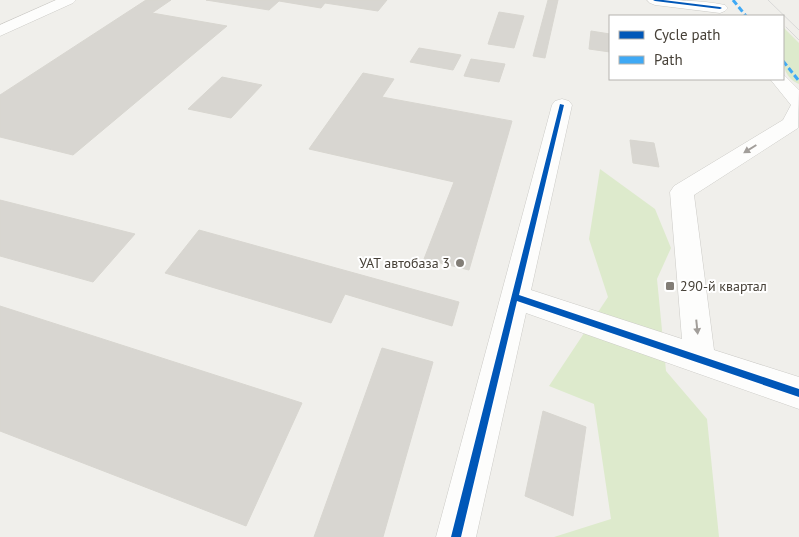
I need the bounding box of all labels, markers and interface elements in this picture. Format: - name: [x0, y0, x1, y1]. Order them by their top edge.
- legend: [609, 15, 784, 80]
- text: Cycle path: [654, 25, 720, 44]
- text: Path: [654, 50, 683, 69]
- one-way arrow: [743, 145, 757, 154]
- place label: УАТ автобаза 3: [359, 254, 450, 272]
- marker: УАТ автобаза 3: [454, 257, 466, 269]
- place label: 290-й квартал: [680, 277, 767, 295]
- marker: 290-й квартал: [664, 280, 676, 292]
- one-way arrow: [693, 319, 701, 335]

